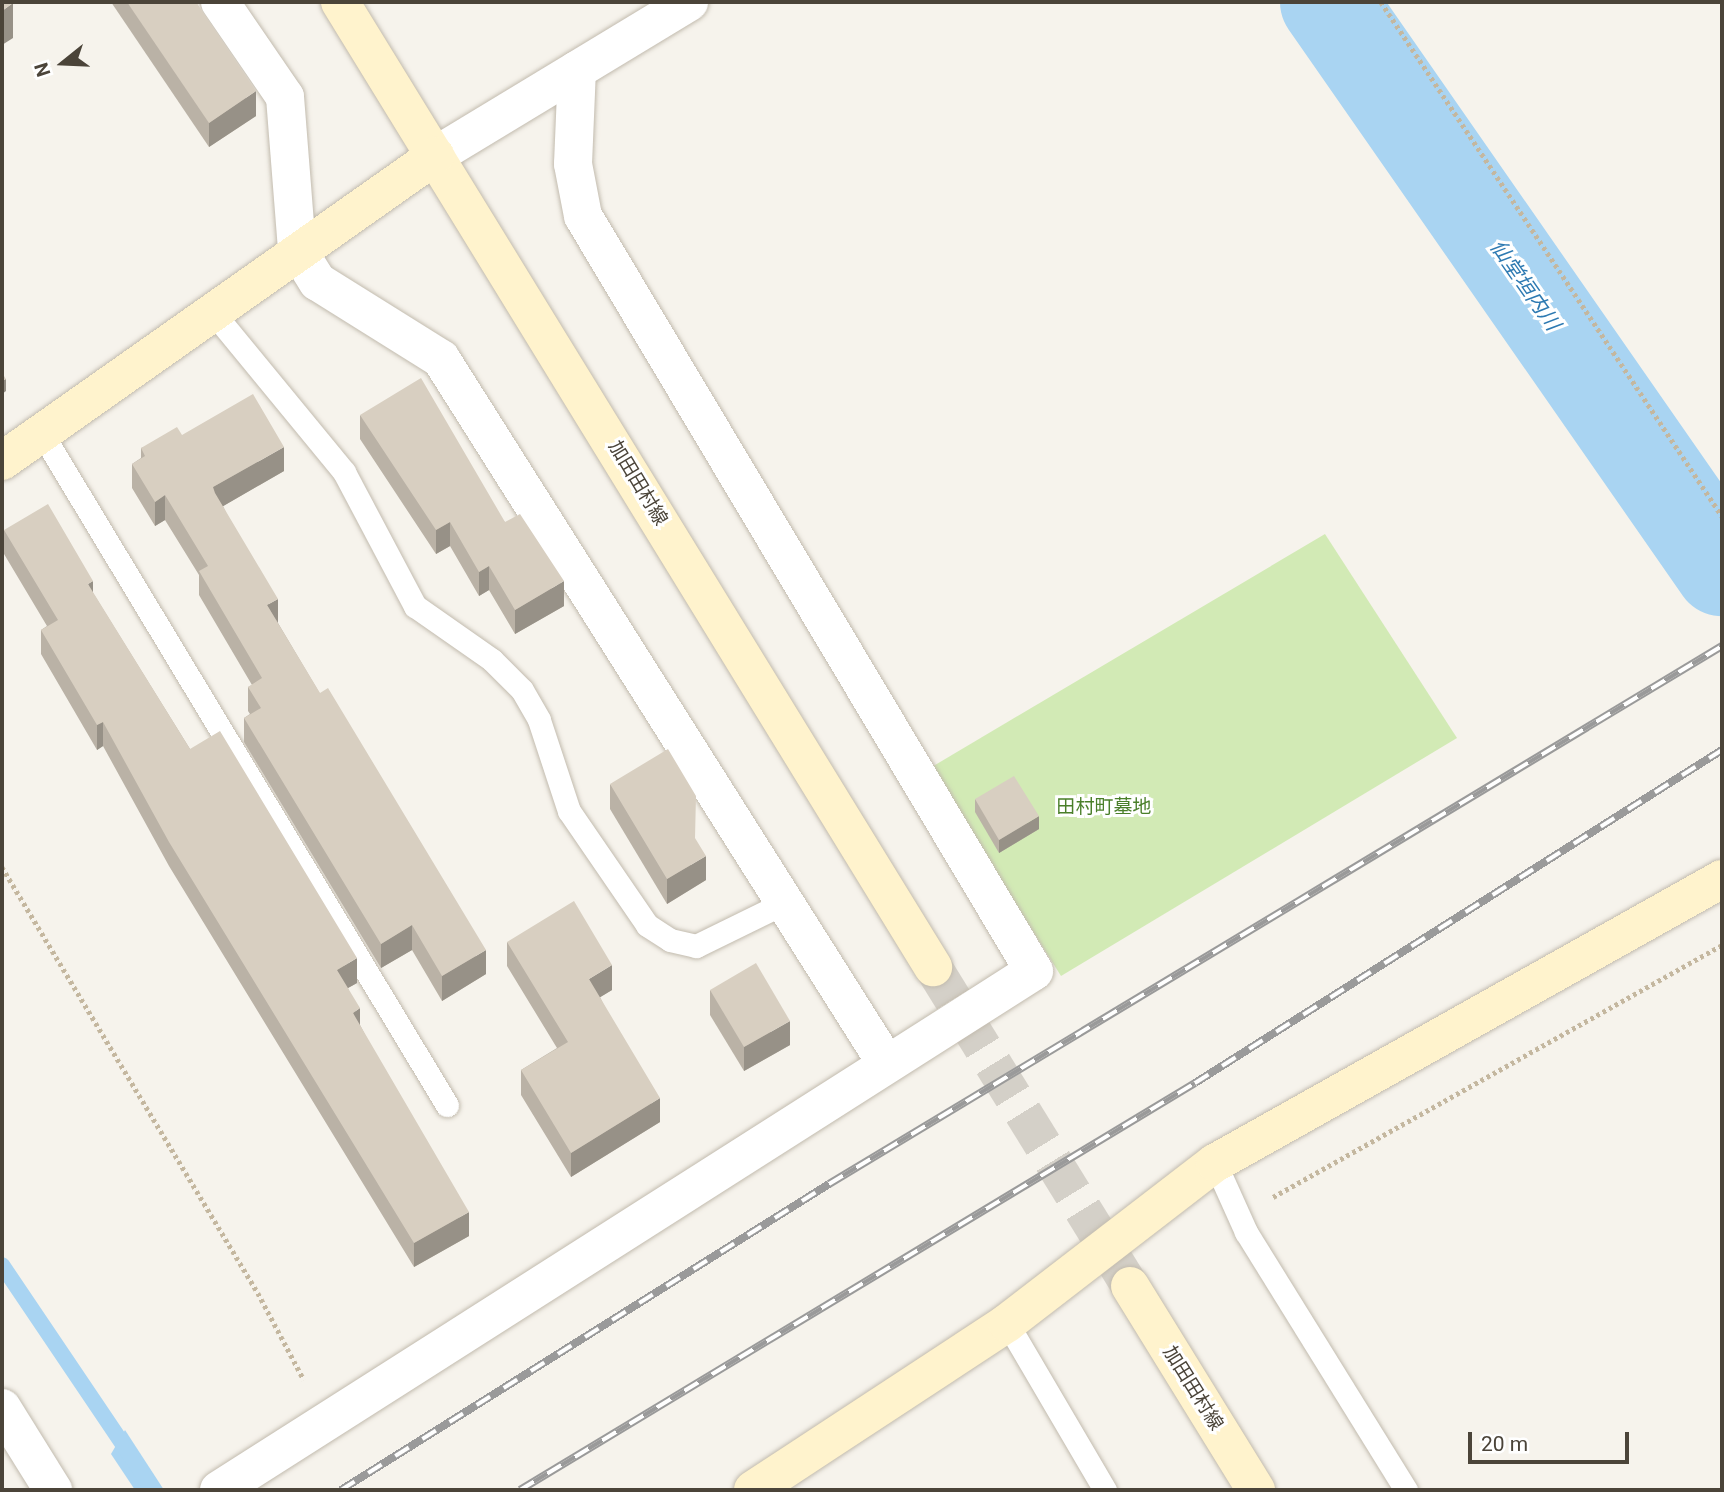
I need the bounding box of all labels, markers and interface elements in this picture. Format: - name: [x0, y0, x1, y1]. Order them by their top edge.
- north arrow: [28, 28, 98, 98]
- text: N: [30, 60, 56, 80]
- water label: 仙堂垣内川: [1485, 235, 1565, 335]
- street label: 加田田村線: [604, 436, 672, 530]
- park label: 田村町墓地: [1057, 796, 1151, 818]
- street label: 加田田村線: [1158, 1342, 1228, 1434]
- scale bar: [1472, 1418, 1633, 1462]
- text: 20 m: [1481, 1432, 1528, 1456]

